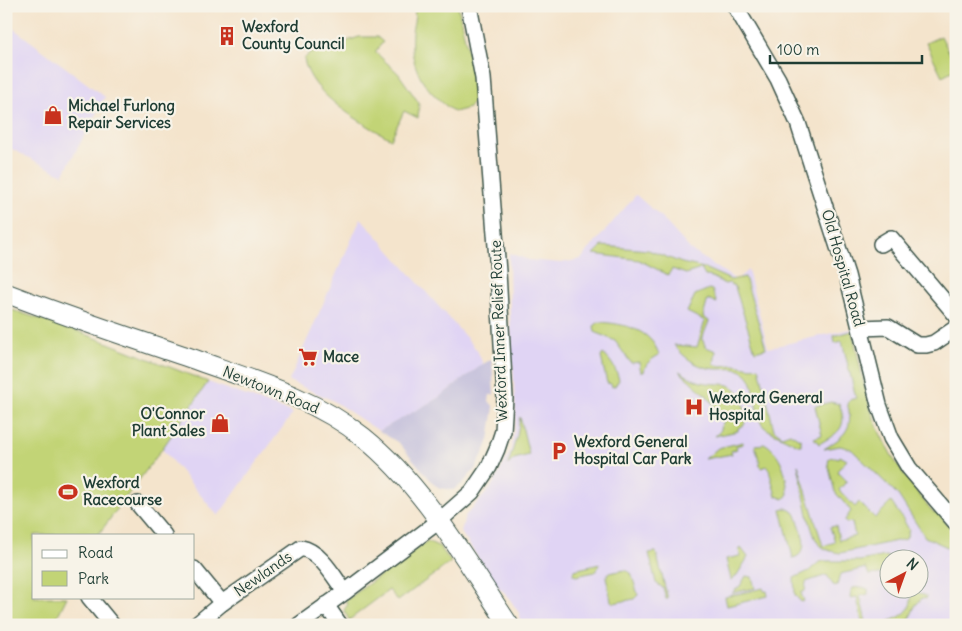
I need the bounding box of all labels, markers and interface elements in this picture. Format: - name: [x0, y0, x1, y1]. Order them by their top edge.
- place label: Wexford County Council: [242, 17, 345, 54]
- building icon: Wexford County Council: [216, 25, 238, 47]
- scale bar: [770, 32, 922, 64]
- text: 100 m: [777, 40, 819, 59]
- place label: Michael Furlong Repair Services: [68, 96, 175, 133]
- shop icon: Michael Furlong Repair Services: [42, 104, 64, 126]
- street label: Old Hospital Road: [818, 207, 869, 329]
- street label: Wexford Inner Relief Route: [486, 240, 511, 422]
- supermarket icon: Mace: [297, 346, 319, 368]
- place label: Mace: [323, 347, 359, 366]
- street label: Newtown Road: [220, 361, 323, 418]
- place label: Wexford General Hospital: [709, 388, 823, 425]
- hospital icon: Wexford General Hospital: [683, 396, 705, 418]
- place label: O'Connor Plant Sales: [132, 404, 206, 440]
- shop icon: O'Connor Plant Sales: [209, 412, 231, 434]
- place label: Wexford General Hospital Car Park: [574, 432, 692, 469]
- parking icon: Wexford General Hospital Car Park: [548, 440, 570, 462]
- place label: Wexford Racecourse: [83, 473, 162, 509]
- sports icon: Wexford Racecourse: [57, 481, 79, 503]
- legend: [32, 534, 195, 598]
- text: Road: [78, 543, 113, 562]
- street label: Newlands: [230, 547, 295, 600]
- north arrow: [880, 548, 930, 598]
- text: N: [903, 554, 922, 574]
- text: Park: [78, 569, 109, 588]

